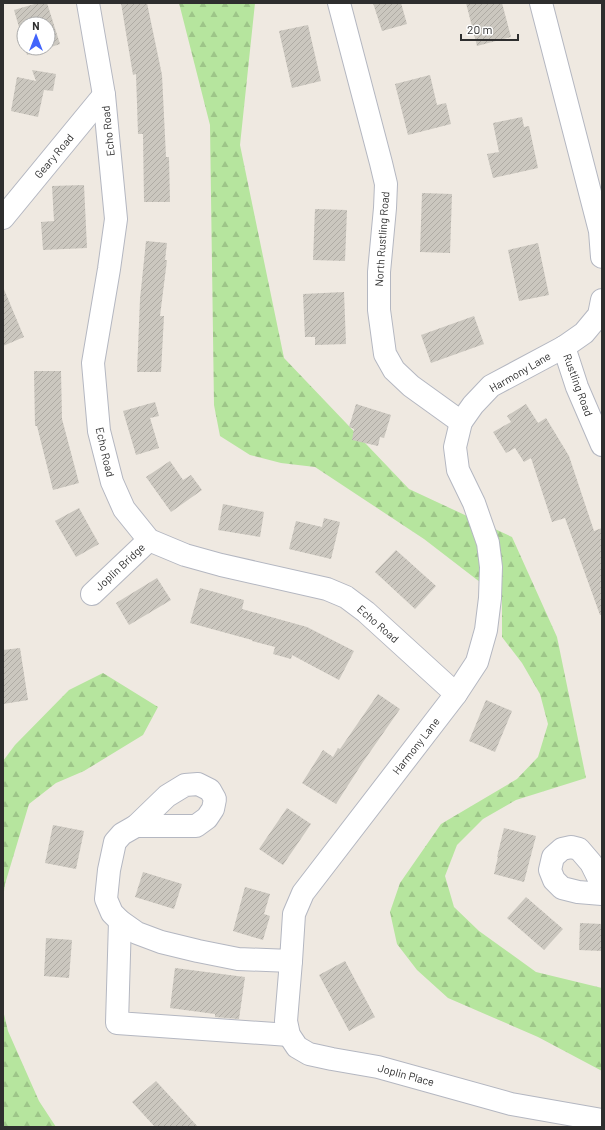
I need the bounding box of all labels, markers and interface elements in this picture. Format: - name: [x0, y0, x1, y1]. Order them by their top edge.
- north arrow: [16, 16, 56, 56]
- scale bar: [461, 16, 518, 42]
- text: N: [32, 19, 40, 32]
- text: 20 m: [467, 22, 493, 36]
- street label: Echo Road: [98, 105, 117, 157]
- street label: Geary Road: [31, 131, 76, 181]
- street label: North Rustling Road: [372, 191, 391, 287]
- street label: Harmony Lane: [487, 349, 553, 394]
- street label: Rustling Road: [561, 352, 596, 418]
- street label: Echo Road: [93, 426, 118, 478]
- street label: Joplin Bridge: [92, 540, 147, 593]
- street label: Echo Road: [355, 602, 402, 645]
- street label: Harmony Lane: [389, 715, 442, 777]
- street label: Joplin Place: [376, 1061, 436, 1088]

